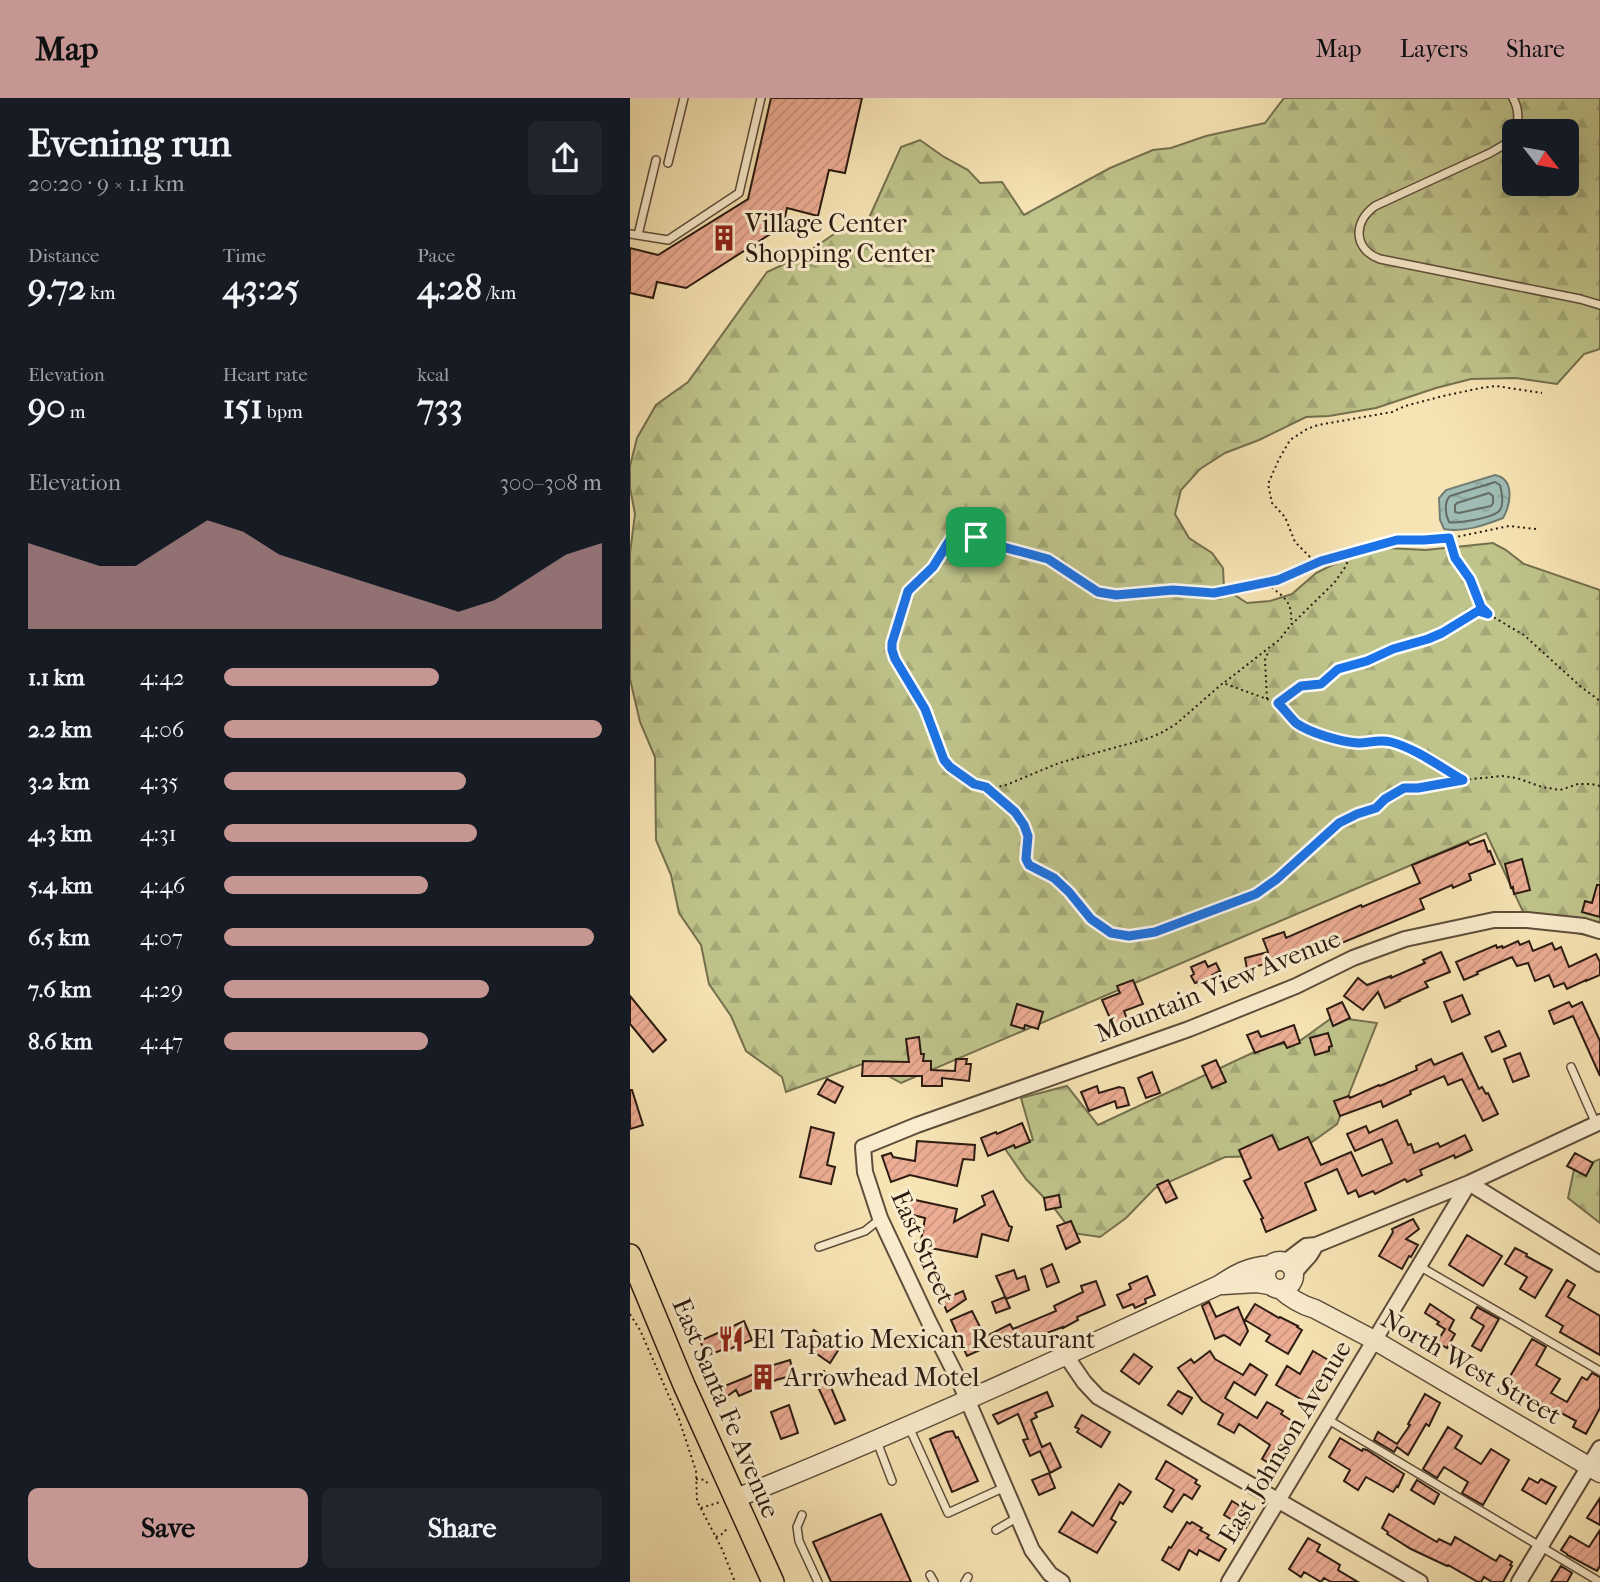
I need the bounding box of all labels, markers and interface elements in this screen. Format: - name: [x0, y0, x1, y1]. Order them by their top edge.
- text: Map: [35, 30, 98, 69]
- text: Map: [1316, 35, 1362, 63]
- text: Layers: [1400, 35, 1468, 63]
- text: Share: [1506, 35, 1565, 63]
- north arrow: [1502, 119, 1578, 196]
- map controls: [1502, 119, 1579, 196]
- text: Evening run: [28, 121, 231, 166]
- button: share: [528, 121, 602, 195]
- text: 20:20 · 9 × 1.1 km: [28, 170, 185, 197]
- place label: Village Center Shopping Center: [744, 208, 935, 269]
- building icon: Village Center Shopping Center: [709, 223, 739, 253]
- text: Distance: [28, 245, 99, 267]
- text: Time: [223, 245, 266, 267]
- text: Pace: [417, 245, 455, 267]
- text: 9.72: [28, 267, 86, 308]
- text: 43:25: [223, 267, 299, 308]
- text: 4:28: [417, 267, 482, 308]
- text: km: [86, 282, 116, 304]
- text: /km: [482, 282, 516, 304]
- text: Elevation: [28, 364, 105, 386]
- text: Heart rate: [223, 364, 308, 386]
- text: kcal: [417, 364, 449, 386]
- text: 90: [28, 386, 66, 427]
- text: 151: [223, 386, 263, 427]
- text: 733: [417, 386, 463, 427]
- text: m: [66, 401, 86, 423]
- text: bpm: [263, 401, 303, 423]
- text: Elevation: [28, 469, 121, 496]
- text: 300–308 m: [499, 469, 602, 496]
- pin: [946, 507, 1006, 567]
- icon: arrive: [957, 518, 995, 556]
- text: 1.1 km: [28, 664, 85, 691]
- text: 4:42: [140, 664, 185, 691]
- text: 2.2 km: [28, 716, 92, 743]
- text: 4:06: [140, 716, 184, 743]
- text: 3.2 km: [28, 768, 90, 795]
- text: 4:35: [140, 768, 179, 795]
- text: 4.3 km: [28, 820, 92, 847]
- text: 4:31: [140, 820, 177, 847]
- text: 5.4 km: [28, 872, 92, 899]
- text: 4:46: [140, 872, 185, 899]
- street label: Mountain View Avenue: [1091, 923, 1345, 1049]
- text: 6.5 km: [28, 924, 90, 951]
- text: 4:07: [140, 924, 183, 951]
- text: 7.6 km: [28, 976, 92, 1003]
- text: 4:29: [140, 976, 183, 1003]
- text: 8.6 km: [28, 1028, 92, 1055]
- text: 4:47: [140, 1028, 183, 1055]
- street label: East Street: [884, 1185, 962, 1309]
- street label: East Santa Fe Avenue: [666, 1293, 786, 1523]
- street label: North West Street: [1375, 1303, 1567, 1431]
- restaurant icon: El Tapatio Mexican Restaurant: [716, 1324, 746, 1354]
- place label: El Tapatio Mexican Restaurant: [752, 1324, 1096, 1355]
- street label: East Johnson Avenue: [1212, 1335, 1358, 1549]
- building icon: Arrowhead Motel: [748, 1362, 778, 1392]
- place label: Arrowhead Motel: [783, 1362, 979, 1393]
- button: Save: [28, 1488, 308, 1568]
- button: Share: [322, 1488, 602, 1568]

